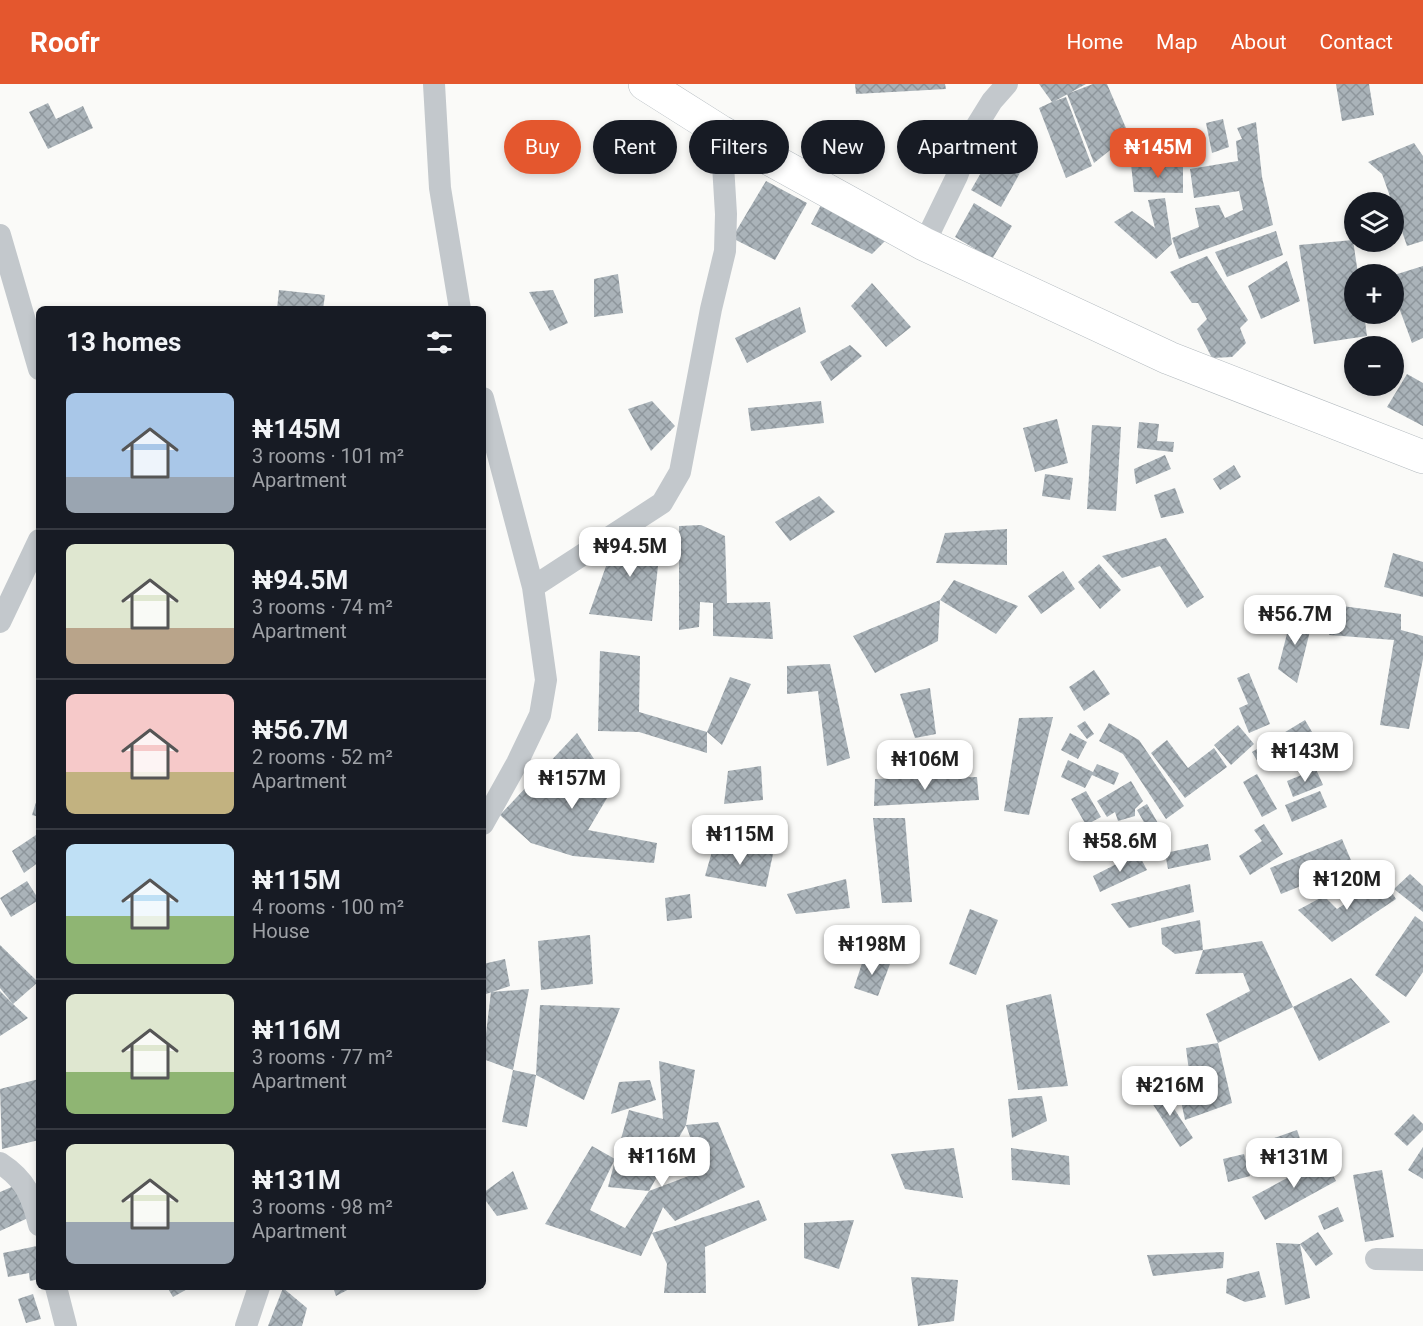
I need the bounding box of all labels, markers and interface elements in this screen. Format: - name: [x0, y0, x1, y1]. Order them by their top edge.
- text: Roofr: [30, 26, 100, 59]
- text: Home: [1067, 30, 1123, 54]
- text: Map: [1156, 30, 1198, 54]
- text: About: [1231, 30, 1287, 54]
- text: Contact: [1320, 30, 1393, 54]
- chip: Buy: [504, 120, 581, 174]
- chip: Rent: [593, 120, 677, 174]
- chip: Filters: [689, 120, 789, 174]
- chip: New: [801, 120, 885, 174]
- chip: Apartment: [897, 120, 1038, 174]
- pin: ₦145M: [1116, 128, 1200, 179]
- text: ₦145M: [1124, 135, 1192, 159]
- map controls: [1344, 192, 1404, 396]
- button: layers: [1344, 192, 1404, 252]
- button: +: [1344, 264, 1404, 324]
- icon: filters: [423, 326, 456, 359]
- text: 13 homes: [66, 327, 181, 357]
- button: −: [1344, 336, 1404, 396]
- text: ₦145M: [252, 414, 341, 444]
- icon: home: [114, 417, 186, 489]
- text: 3 rooms · 101 m²: [252, 444, 404, 468]
- text: Apartment: [252, 468, 347, 492]
- pin: ₦94.5M: [581, 527, 679, 578]
- text: ₦94.5M: [593, 534, 667, 558]
- text: ₦94.5M: [252, 565, 348, 595]
- icon: home: [114, 568, 186, 640]
- text: 3 rooms · 74 m²: [252, 595, 393, 619]
- pin: ₦56.7M: [1246, 595, 1344, 646]
- text: ₦56.7M: [1258, 602, 1332, 626]
- text: Apartment: [252, 619, 347, 643]
- text: ₦56.7M: [252, 715, 348, 745]
- icon: home: [114, 718, 186, 790]
- pin: ₦143M: [1263, 732, 1347, 783]
- text: ₦143M: [1271, 739, 1339, 763]
- pin: ₦106M: [883, 740, 967, 791]
- text: 2 rooms · 52 m²: [252, 745, 393, 769]
- text: ₦106M: [891, 747, 959, 771]
- pin: ₦157M: [530, 759, 614, 810]
- text: ₦157M: [538, 766, 606, 790]
- text: Apartment: [252, 769, 347, 793]
- pin: ₦115M: [698, 815, 782, 866]
- text: ₦115M: [706, 822, 774, 846]
- pin: ₦58.6M: [1071, 822, 1169, 873]
- text: ₦58.6M: [1083, 829, 1157, 853]
- pin: ₦120M: [1305, 860, 1389, 911]
- text: ₦115M: [252, 865, 341, 895]
- text: ₦120M: [1313, 867, 1381, 891]
- icon: home: [114, 868, 186, 940]
- text: 4 rooms · 100 m²: [252, 895, 404, 919]
- text: House: [252, 919, 310, 943]
- pin: ₦198M: [830, 925, 914, 976]
- text: ₦198M: [838, 932, 906, 956]
- text: ₦116M: [252, 1015, 341, 1045]
- icon: home: [114, 1018, 186, 1090]
- text: 3 rooms · 77 m²: [252, 1045, 393, 1069]
- pin: ₦216M: [1128, 1066, 1212, 1117]
- text: Apartment: [252, 1069, 347, 1093]
- text: ₦216M: [1136, 1073, 1204, 1097]
- pin: ₦116M: [620, 1137, 704, 1188]
- pin: ₦131M: [1252, 1138, 1336, 1189]
- text: ₦116M: [628, 1144, 696, 1168]
- text: ₦131M: [1260, 1145, 1328, 1169]
- text: ₦131M: [252, 1165, 341, 1195]
- icon: home: [114, 1168, 186, 1240]
- text: 3 rooms · 98 m²: [252, 1195, 393, 1219]
- text: Apartment: [252, 1219, 347, 1243]

